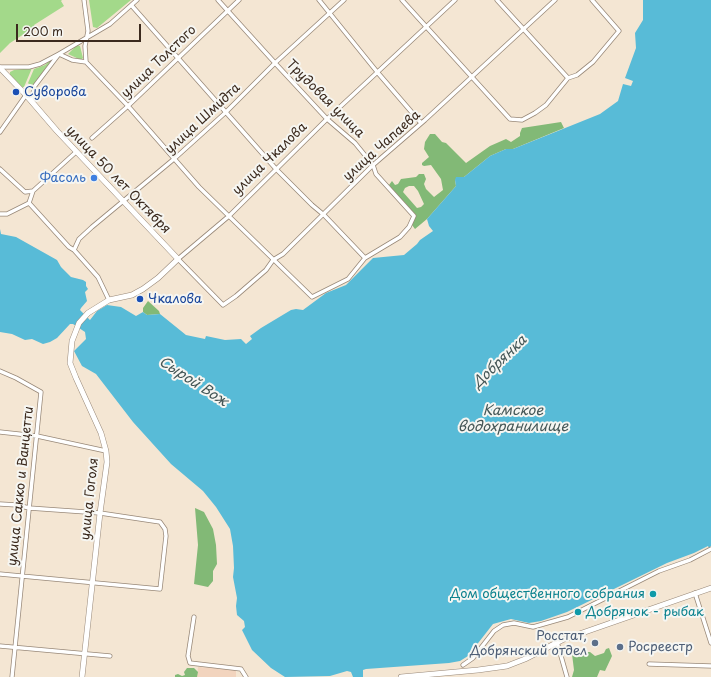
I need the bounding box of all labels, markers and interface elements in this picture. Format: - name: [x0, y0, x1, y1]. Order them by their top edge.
- scale bar: [18, 16, 143, 42]
- text: 200 m: [23, 22, 63, 40]
- street label: улица Толстого: [118, 22, 200, 102]
- street label: Трудовая улица: [283, 57, 367, 141]
- street label: улица Шмидта: [162, 80, 244, 158]
- place label: Суворова: [24, 84, 86, 100]
- marker: Суворова: [11, 87, 21, 97]
- street label: улица Чапаева: [340, 107, 424, 185]
- street label: улица Чкалова: [230, 120, 310, 198]
- street label: улица 50 лет Октября: [63, 123, 173, 237]
- place label: Фасоль: [40, 170, 86, 186]
- marker: Фасоль: [89, 173, 99, 183]
- place label: Чкалова: [148, 291, 202, 307]
- marker: Чкалова: [135, 294, 145, 304]
- water label: Добрянка: [470, 332, 530, 392]
- water label: Сырой Вож: [156, 354, 230, 410]
- water label: Камское водохранилище: [458, 403, 568, 436]
- street label: улица Сакко и Ванцетти: [5, 405, 37, 567]
- street label: улица Гоголя: [78, 457, 102, 541]
- place label: Дом общественного собрания: [450, 586, 645, 602]
- marker: Дом общественного собрания: [648, 589, 658, 599]
- place label: Добрячок - рыбак: [586, 604, 704, 620]
- marker: Добрячок - рыбак: [573, 607, 583, 617]
- place label: Росстат, Добрянский отдел: [470, 628, 587, 659]
- marker: Росстат, Добрянский отдел: [590, 638, 600, 648]
- place label: Росреестр: [628, 639, 693, 655]
- marker: Росреестр: [615, 642, 625, 652]

